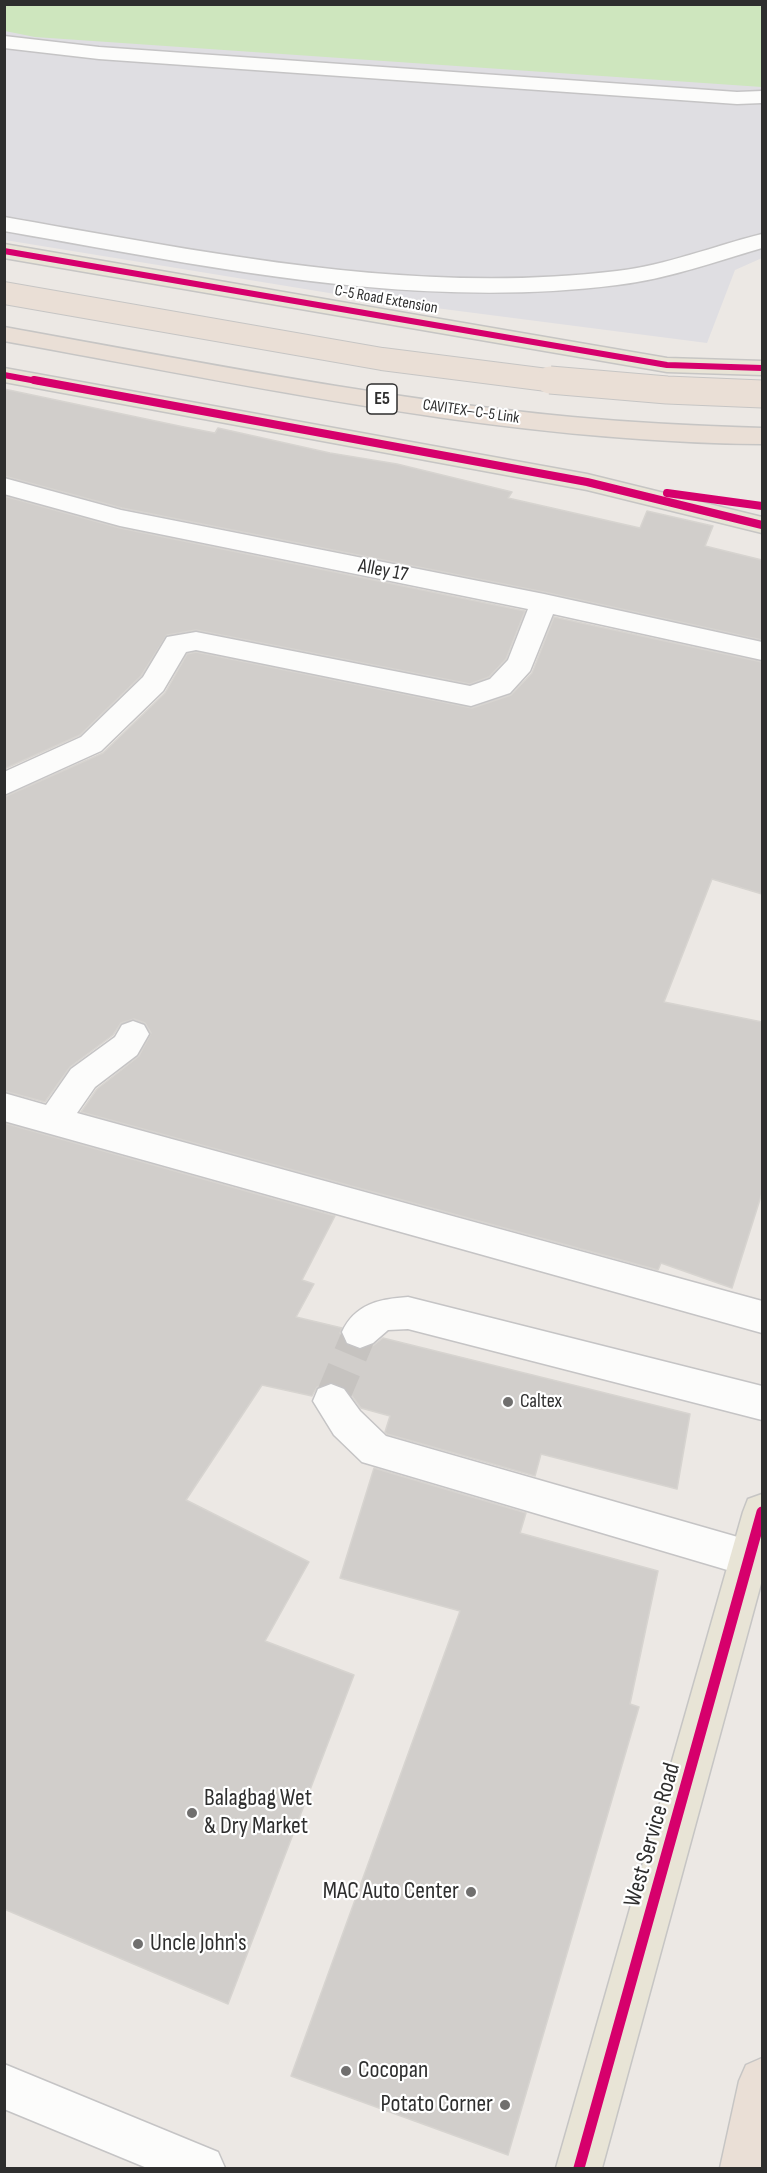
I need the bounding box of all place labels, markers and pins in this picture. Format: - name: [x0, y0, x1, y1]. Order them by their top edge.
- place label: Caltex: [520, 1390, 562, 1414]
- marker: Caltex: [501, 1395, 515, 1409]
- place label: Balagbag Wet & Dry Market: [204, 1785, 312, 1841]
- marker: Balagbag Wet & Dry Market: [185, 1806, 199, 1820]
- place label: MAC Auto Center: [323, 1878, 459, 1906]
- marker: MAC Auto Center: [464, 1885, 478, 1899]
- place label: Uncle John's: [150, 1930, 247, 1958]
- marker: Uncle John's: [131, 1937, 145, 1951]
- place label: Cocopan: [358, 2057, 428, 2085]
- marker: Cocopan: [339, 2064, 353, 2078]
- place label: Potato Corner: [380, 2091, 493, 2119]
- marker: Potato Corner: [498, 2098, 512, 2112]

